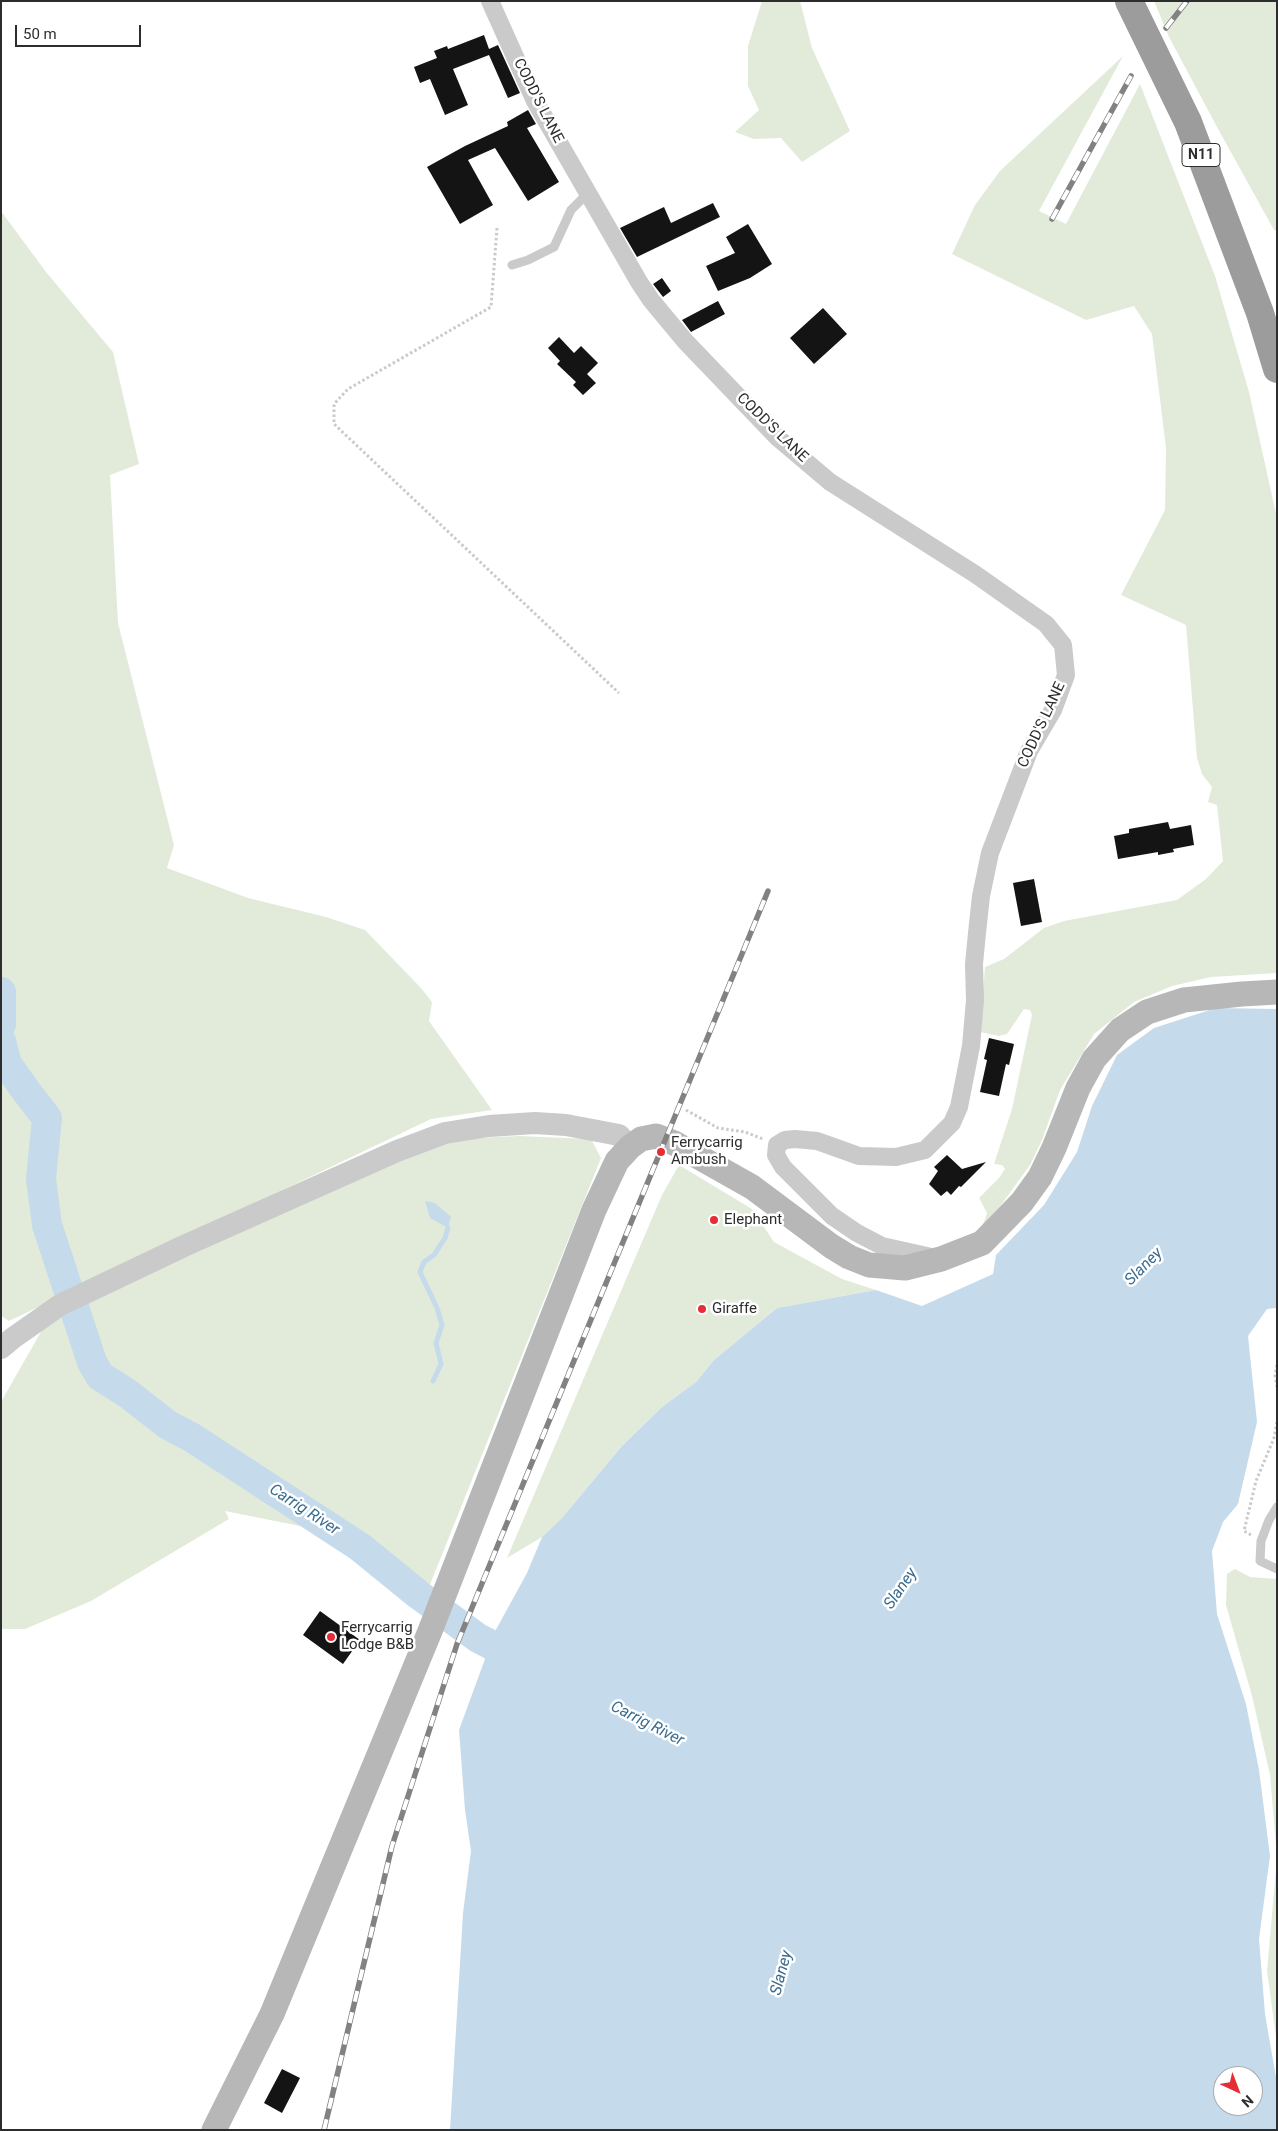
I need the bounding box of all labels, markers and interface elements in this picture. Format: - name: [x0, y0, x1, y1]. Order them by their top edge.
- scale bar: [18, 15, 144, 47]
- text: 50 m: [23, 25, 57, 43]
- street label: CODD'S LANE: [509, 56, 567, 146]
- road number: N11: [1182, 144, 1220, 166]
- street label: CODD'S LANE: [733, 389, 811, 467]
- street label: CODD'S LANE: [1014, 679, 1070, 771]
- place label: Ferrycarrig Ambush: [671, 1134, 743, 1169]
- marker: Ferrycarrig Ambush: [655, 1146, 667, 1158]
- place label: Elephant: [724, 1211, 782, 1229]
- marker: Elephant: [708, 1214, 720, 1226]
- water label: Slaney: [1121, 1244, 1167, 1290]
- place label: Giraffe: [712, 1300, 757, 1318]
- marker: Giraffe: [696, 1303, 708, 1315]
- water label: Carrig River: [265, 1480, 343, 1540]
- water label: Slaney: [880, 1565, 922, 1613]
- place label: Ferrycarrig Lodge B&B: [341, 1619, 414, 1654]
- marker: Ferrycarrig Lodge B&B: [325, 1631, 337, 1643]
- water label: Carrig River: [607, 1697, 687, 1751]
- water label: Slaney: [767, 1949, 797, 1997]
- north arrow: [1213, 2066, 1263, 2116]
- text: N: [1238, 2092, 1257, 2110]

